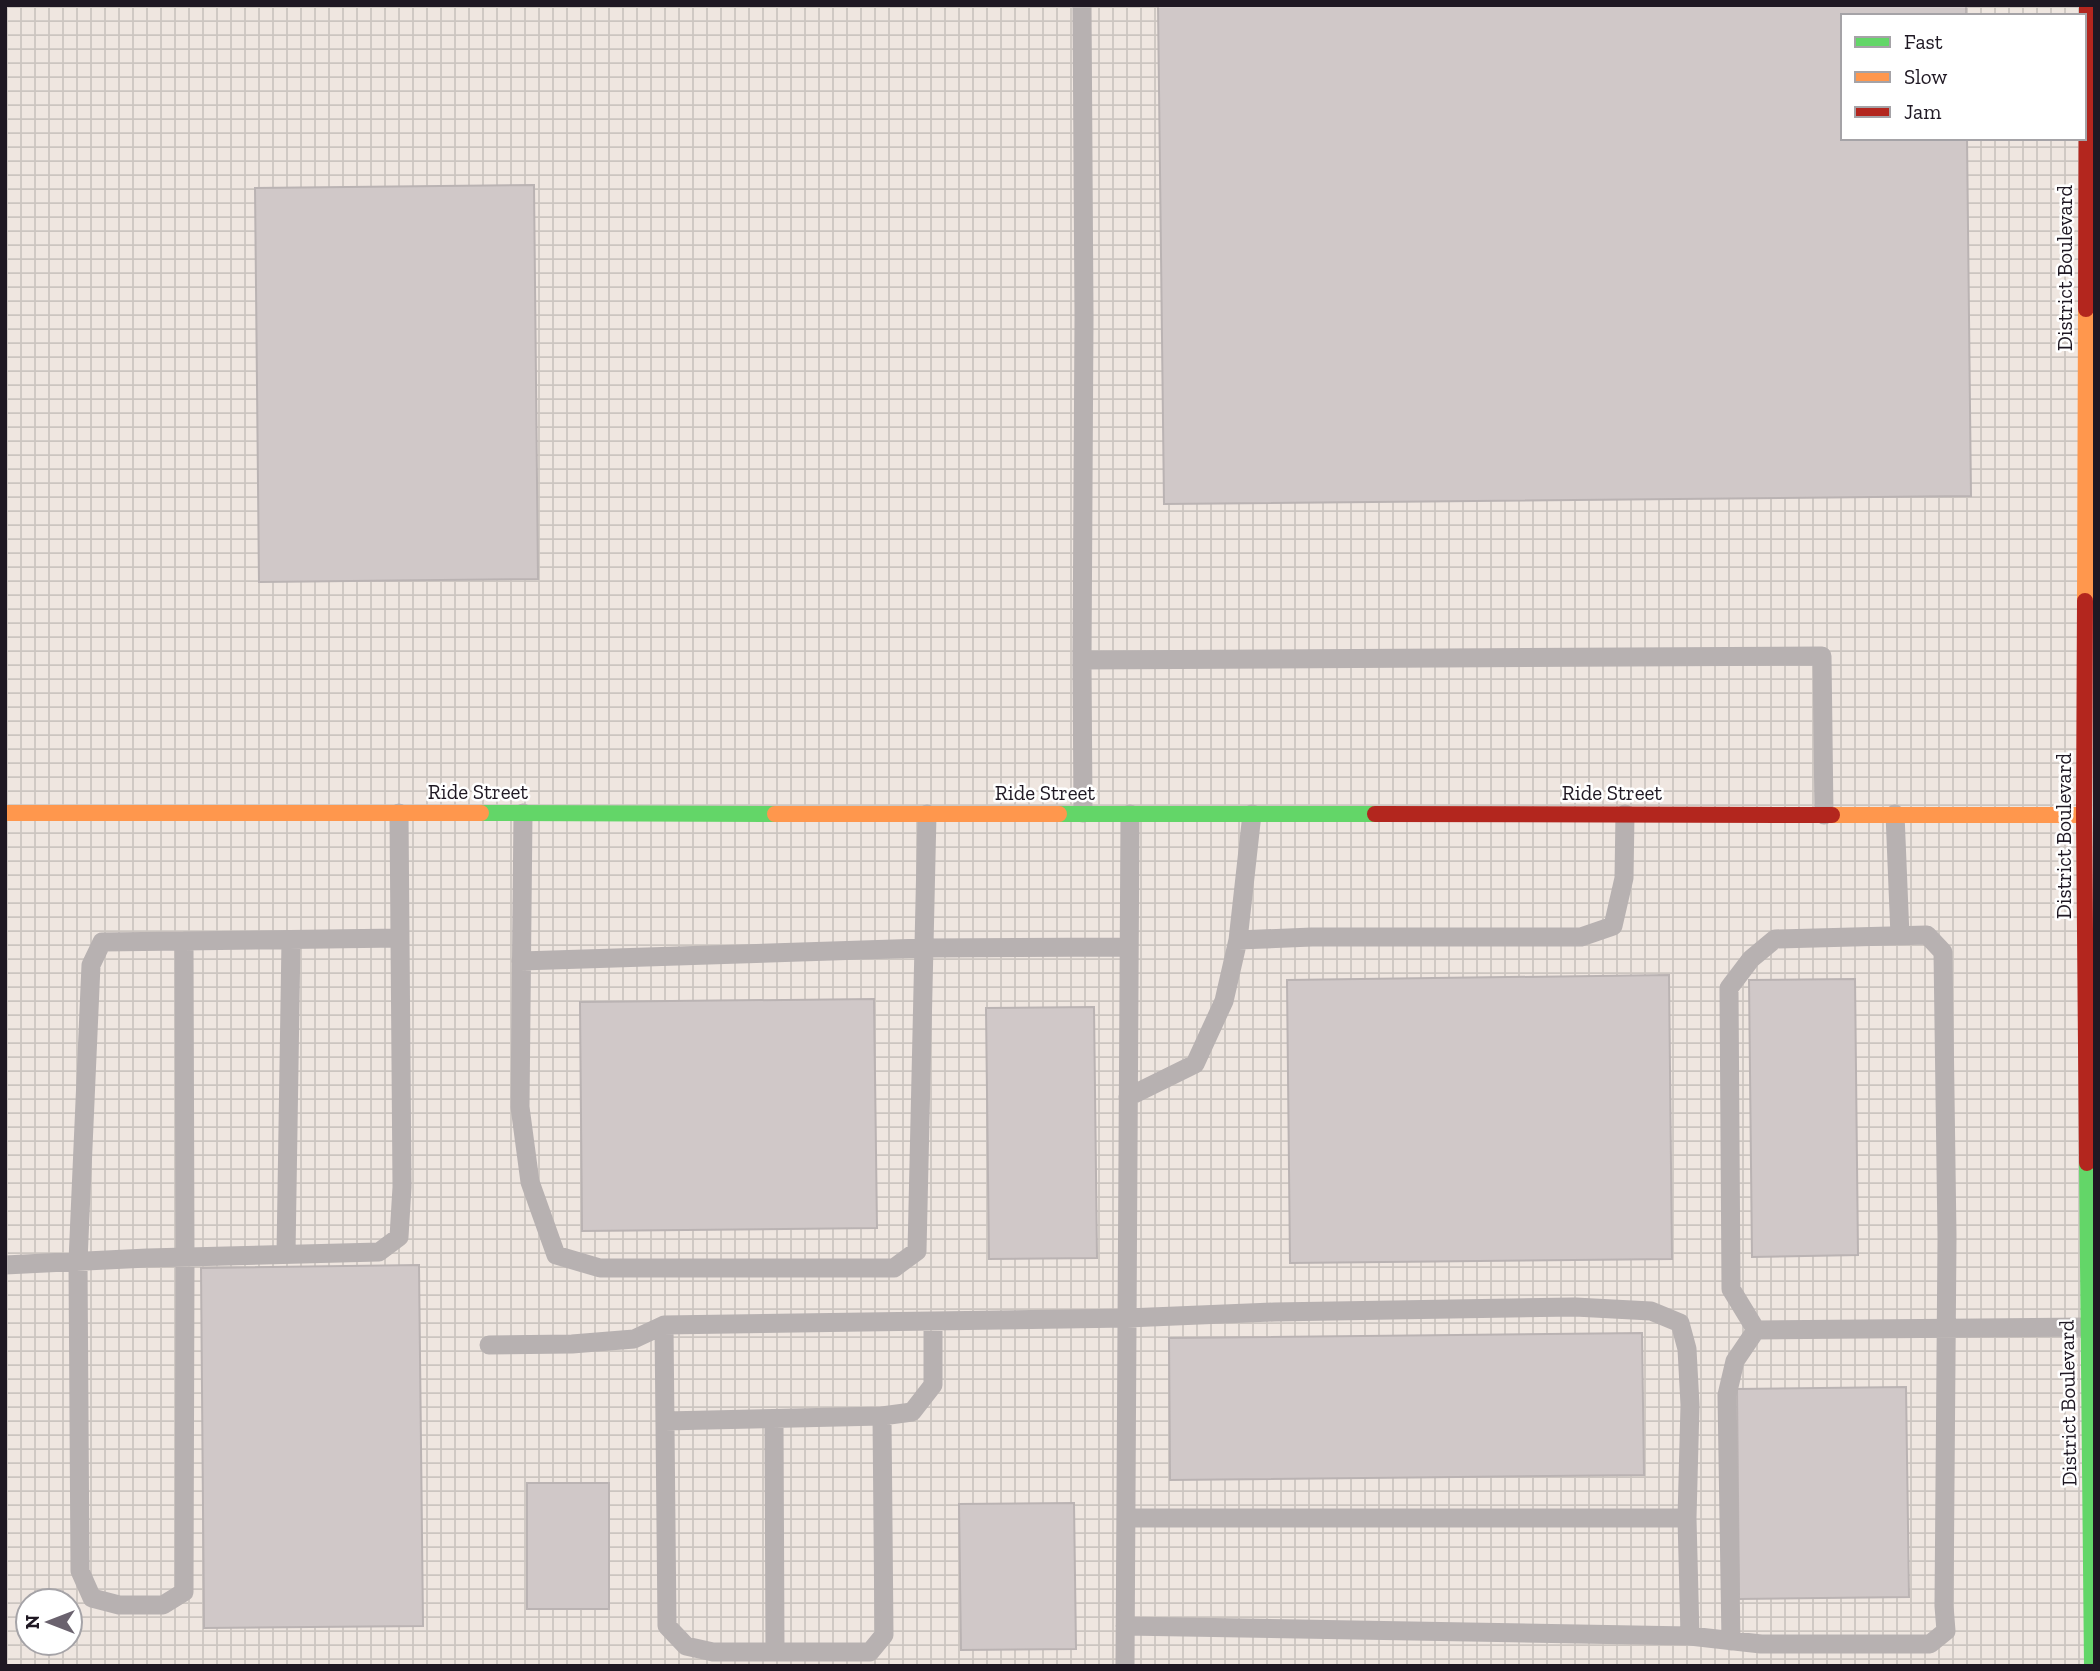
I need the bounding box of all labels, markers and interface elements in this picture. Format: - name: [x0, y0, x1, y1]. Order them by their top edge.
- legend: [1841, 14, 2086, 140]
- text: Fast: [1904, 29, 1943, 54]
- text: Slow: [1904, 64, 1947, 89]
- text: Jam: [1904, 99, 1941, 124]
- street label: District Boulevard: [2052, 184, 2077, 351]
- street label: District Boulevard: [2051, 752, 2076, 919]
- street label: Ride Street: [428, 779, 528, 804]
- street label: Ride Street: [995, 780, 1095, 805]
- street label: Ride Street: [1562, 780, 1662, 805]
- street label: District Boulevard: [2054, 1319, 2081, 1486]
- north arrow: [14, 1587, 84, 1657]
- text: N: [21, 1615, 44, 1629]

